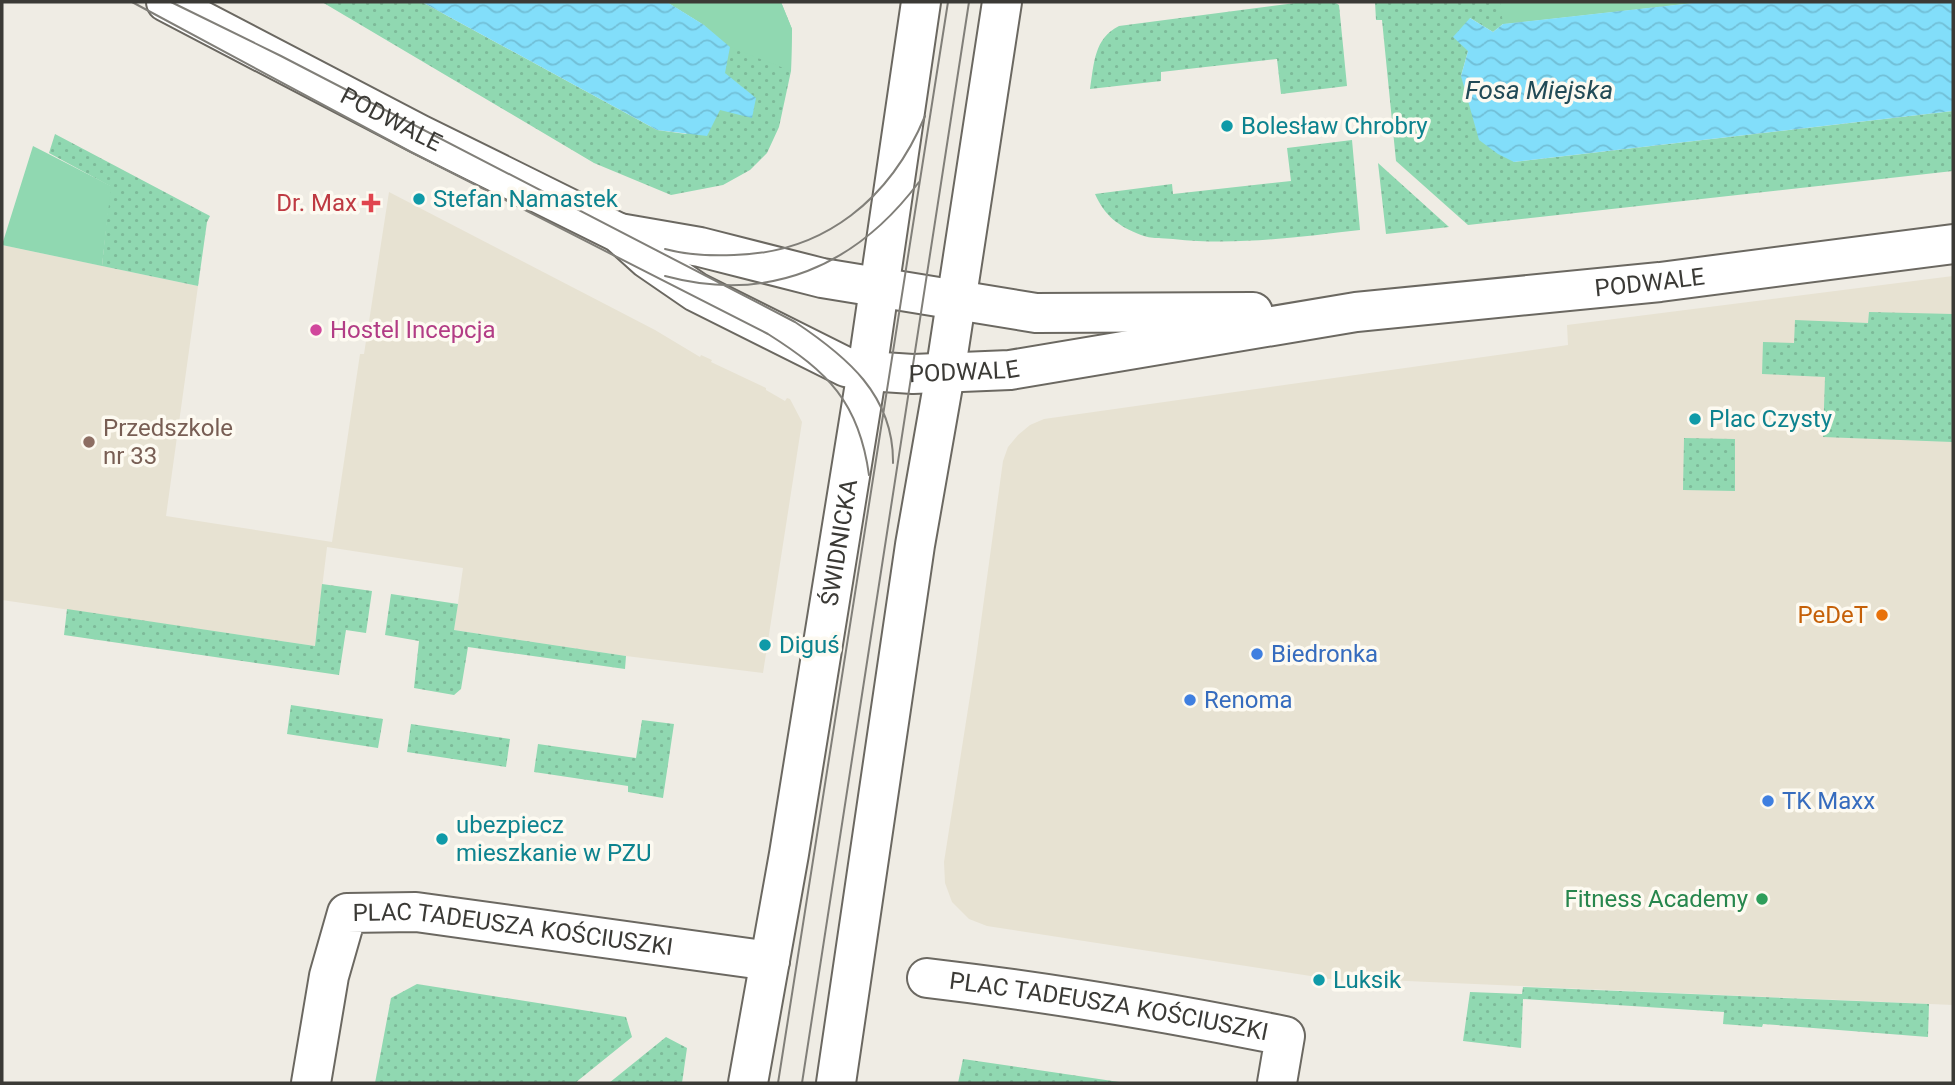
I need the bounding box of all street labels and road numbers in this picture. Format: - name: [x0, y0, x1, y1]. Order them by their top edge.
- street label: PODWALE: [336, 82, 447, 157]
- street label: PODWALE: [1593, 262, 1706, 302]
- street label: PODWALE: [908, 355, 1021, 388]
- street label: ŚWIDNICKA: [815, 477, 863, 608]
- street label: PLAC TADEUSZA KOŚCIUSZKI: [352, 898, 675, 961]
- street label: PLAC TADEUSZA KOŚCIUSZKI: [948, 967, 1271, 1046]

